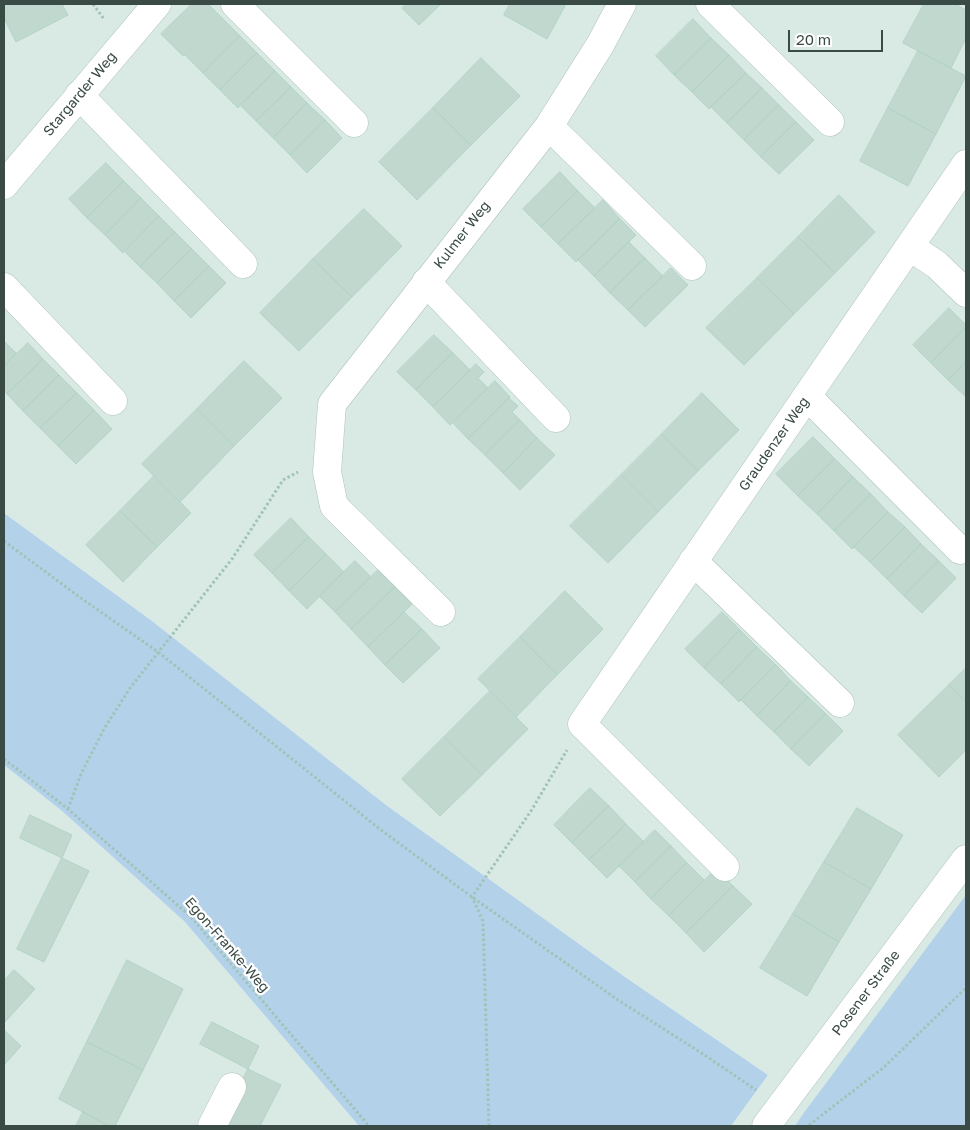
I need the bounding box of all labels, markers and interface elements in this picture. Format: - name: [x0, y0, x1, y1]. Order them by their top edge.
- scale bar: [790, 20, 885, 52]
- text: 20 m: [796, 30, 831, 48]
- street label: Stargarder Weg: [40, 49, 120, 139]
- street label: Kulmer Weg: [430, 198, 494, 272]
- street label: Graudenzer Weg: [735, 394, 813, 494]
- street label: Egon-Franke-Weg: [181, 894, 273, 996]
- street label: Posener Straße: [828, 947, 904, 1039]

